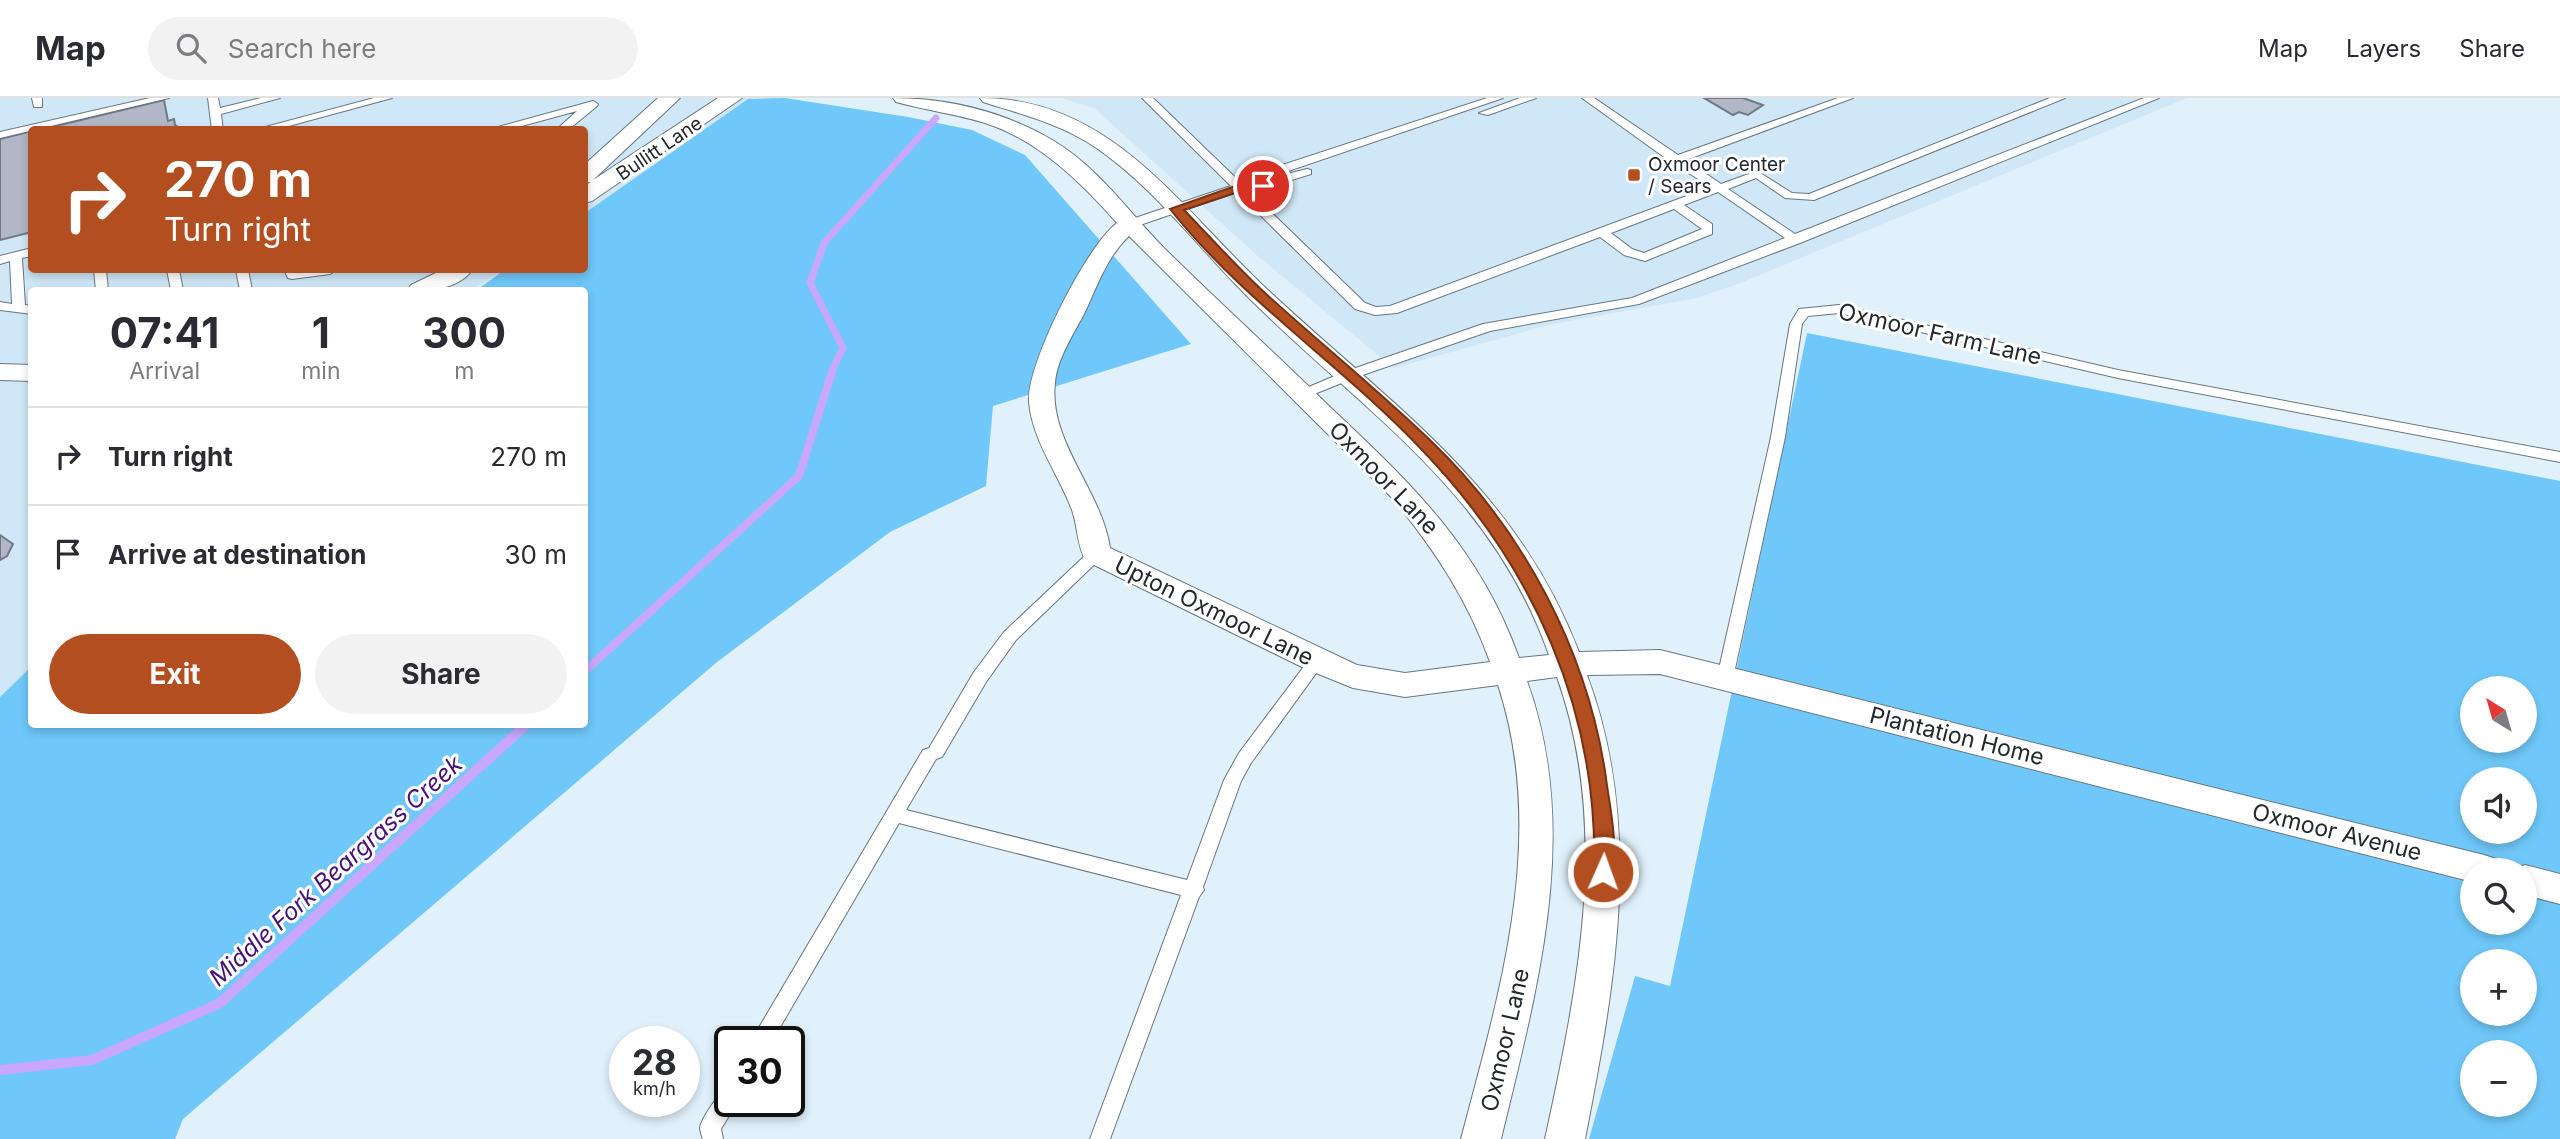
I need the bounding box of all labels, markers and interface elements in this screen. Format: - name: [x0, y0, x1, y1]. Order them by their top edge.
- search box: [148, 17, 638, 80]
- text: Map: [35, 28, 106, 68]
- icon: search: [172, 29, 210, 67]
- text: Search here: [228, 33, 376, 64]
- text: Map: [2258, 34, 2308, 63]
- text: Layers: [2346, 34, 2421, 63]
- text: Share: [2459, 34, 2525, 63]
- street label: Bullitt Lane: [612, 111, 707, 185]
- text: 270 m: [164, 150, 312, 209]
- place label: Oxmoor Center / Sears: [1648, 153, 1785, 198]
- icon: right: [49, 154, 140, 245]
- pin: [1233, 156, 1293, 216]
- icon: arrive: [1244, 167, 1282, 205]
- marker: Oxmoor Center / Sears: [1626, 167, 1642, 183]
- text: Turn right: [164, 210, 311, 249]
- street label: Oxmoor Farm Lane: [1836, 297, 2044, 371]
- text: 07:41: [110, 307, 219, 358]
- text: 1: [312, 307, 330, 358]
- text: 300: [422, 307, 506, 358]
- text: Arrival: [129, 357, 200, 385]
- text: min: [301, 357, 340, 385]
- text: m: [454, 357, 474, 385]
- street label: Oxmoor Lane: [1323, 416, 1445, 540]
- icon: right: [49, 437, 87, 475]
- text: Turn right: [108, 441, 233, 472]
- text: 270 m: [490, 441, 567, 472]
- icon: arrive: [49, 535, 87, 573]
- text: Arrive at destination: [108, 539, 367, 570]
- text: 30 m: [504, 539, 567, 570]
- street label: Upton Oxmoor Lane: [1110, 551, 1318, 671]
- button: Exit: [49, 634, 301, 714]
- button: Share: [315, 634, 567, 714]
- north arrow: [2460, 676, 2538, 752]
- map controls: [2460, 676, 2537, 1117]
- street label: Plantation Home: [1867, 701, 2047, 771]
- water label: Middle Fork Beargrass Creek: [203, 749, 469, 992]
- button: sound: [2460, 767, 2537, 844]
- street label: Oxmoor Avenue: [2249, 797, 2425, 867]
- position arrow: [1566, 835, 1640, 909]
- button: search: [2460, 858, 2537, 935]
- button: +: [2460, 949, 2537, 1026]
- street label: Oxmoor Lane: [1475, 966, 1535, 1114]
- speed limit sign: 30: [714, 1026, 805, 1117]
- button: −: [2460, 1040, 2537, 1117]
- text: 28: [632, 1041, 677, 1083]
- text: km/h: [633, 1078, 676, 1099]

